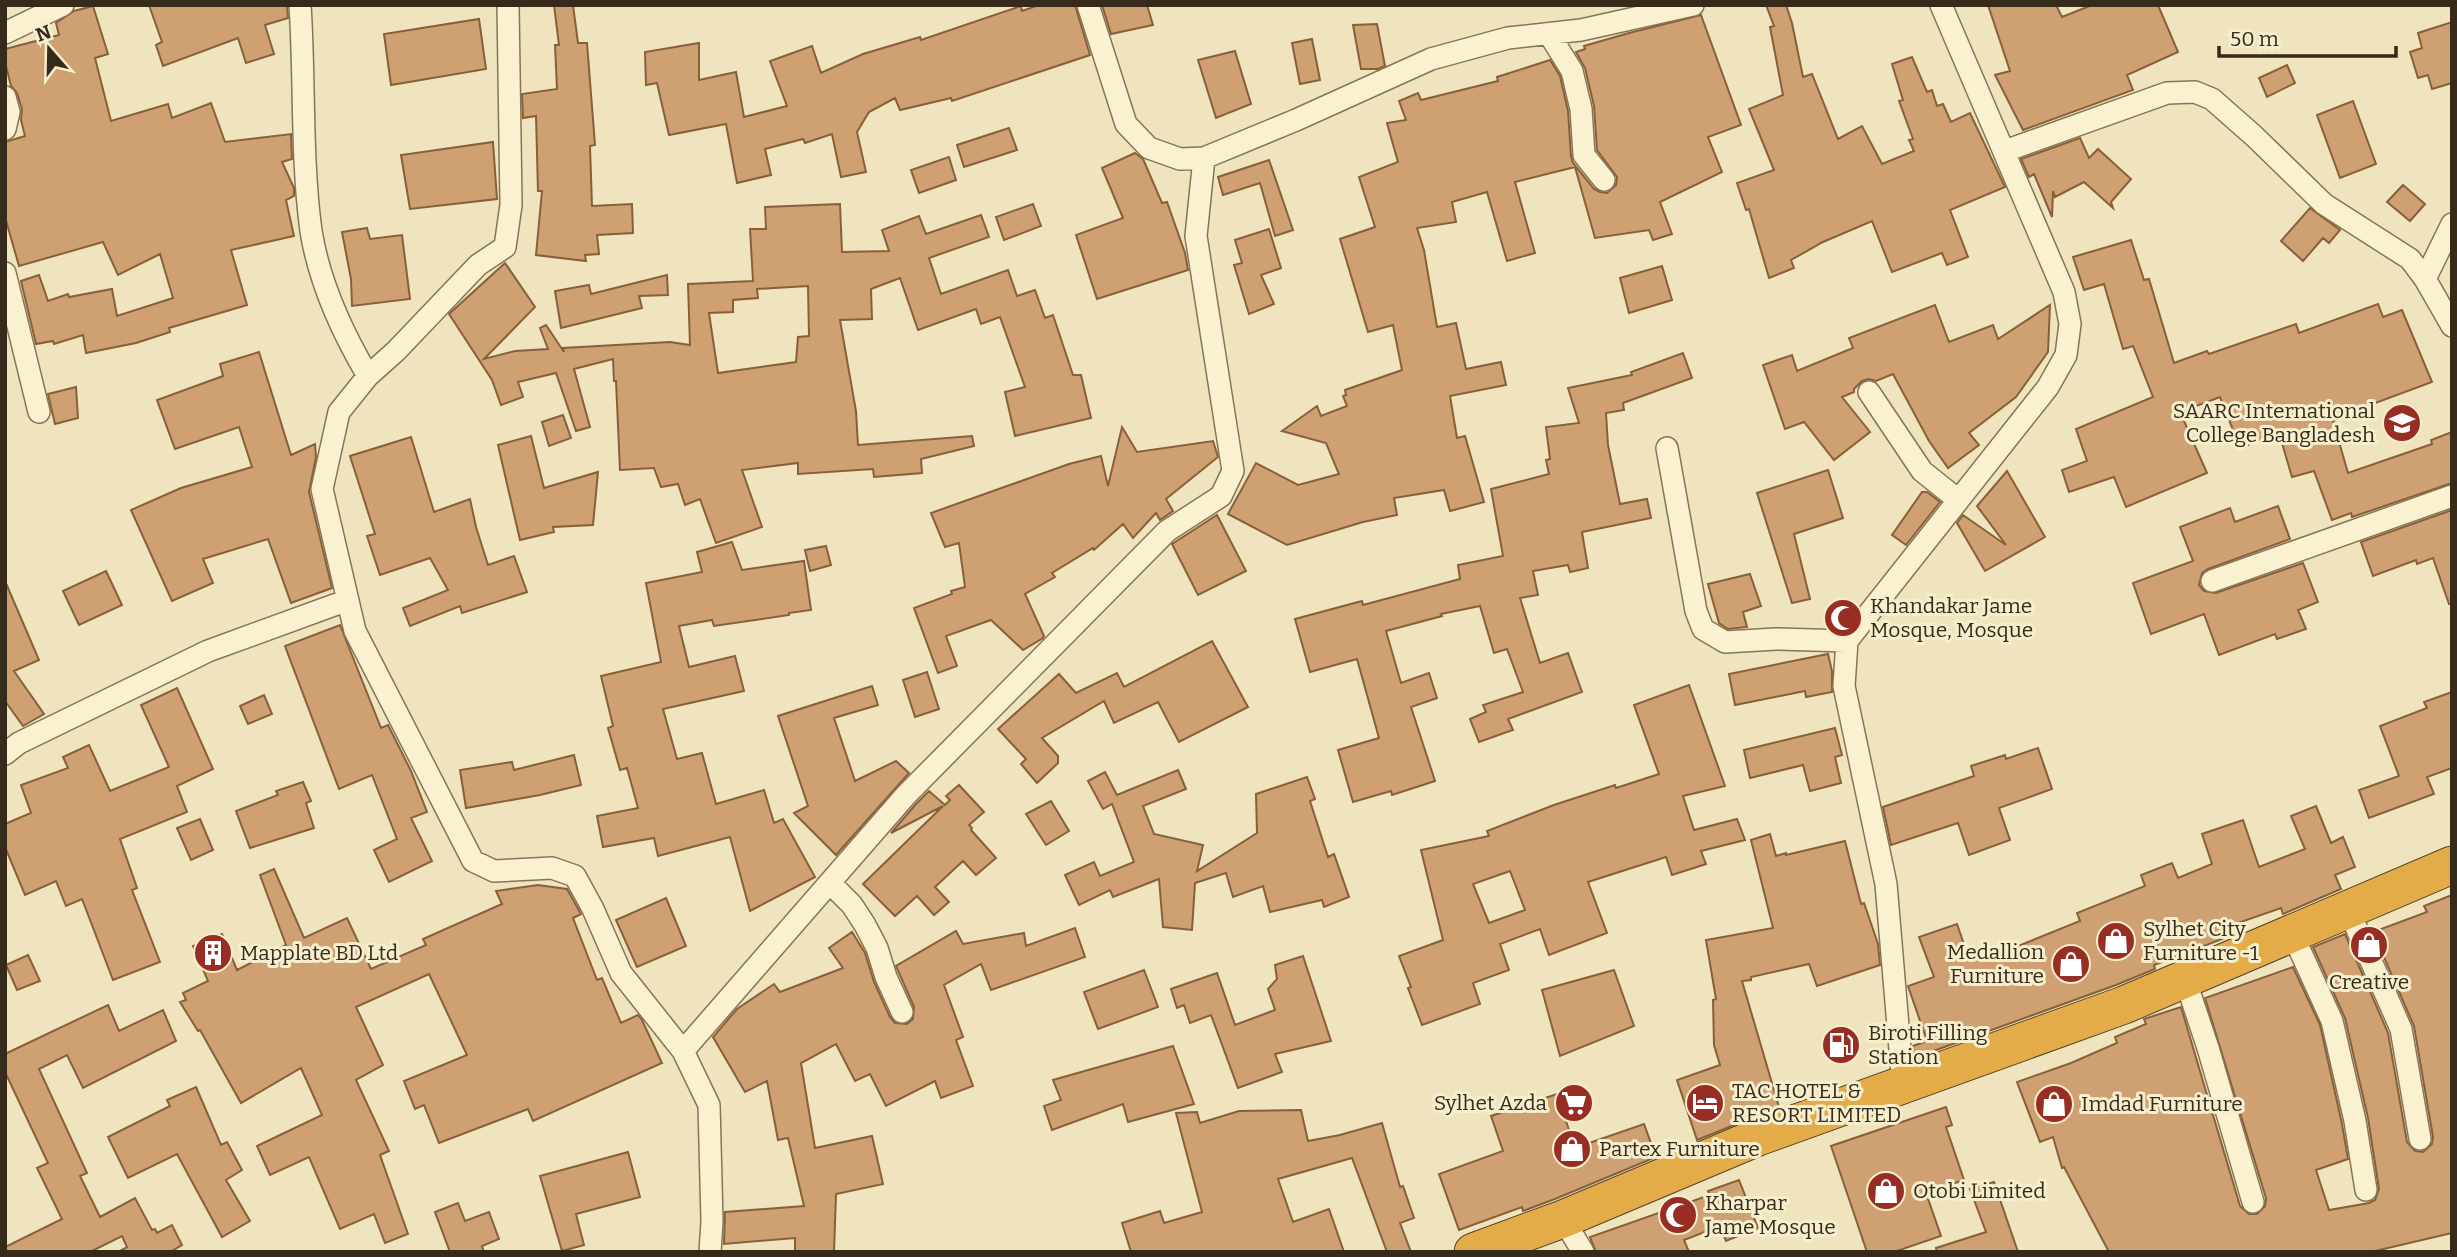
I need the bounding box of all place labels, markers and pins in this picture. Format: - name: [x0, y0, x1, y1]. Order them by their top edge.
- place label: SAARC International College Bangladesh: [2173, 398, 2375, 448]
- school or university icon: SAARC International College Bangladesh: [2381, 402, 2423, 444]
- place label: Khandakar Jame Mosque, Mosque: [1870, 593, 2033, 643]
- mosque icon: Khandakar Jame Mosque, Mosque: [1822, 597, 1864, 639]
- place label: Sylhet City Furniture -1: [2143, 916, 2259, 966]
- shop icon: Sylhet City Furniture -1: [2095, 920, 2137, 962]
- shop icon: Creative: [2348, 924, 2390, 966]
- building icon: Mapplate BD Ltd: [192, 932, 234, 974]
- place label: Medallion Furniture: [1947, 939, 2044, 989]
- place label: Mapplate BD Ltd: [240, 940, 398, 966]
- shop icon: Medallion Furniture: [2050, 943, 2092, 985]
- place label: Creative: [2329, 969, 2409, 995]
- place label: Biroti Filling Station: [1868, 1020, 1988, 1070]
- fuel station icon: Biroti Filling Station: [1820, 1024, 1862, 1066]
- place label: TAC HOTEL & RESORT LIMITED: [1732, 1078, 1901, 1128]
- supermarket icon: Sylhet Azda: [1553, 1082, 1595, 1124]
- hotel icon: TAC HOTEL & RESORT LIMITED: [1684, 1082, 1726, 1124]
- shop icon: Imdad Furniture: [2033, 1083, 2075, 1125]
- place label: Sylhet Azda: [1434, 1090, 1548, 1116]
- place label: Imdad Furniture: [2081, 1091, 2243, 1117]
- shop icon: Partex Furniture: [1551, 1128, 1593, 1170]
- place label: Partex Furniture: [1599, 1136, 1760, 1162]
- shop icon: Otobi Limited: [1865, 1170, 1907, 1212]
- place label: Otobi Limited: [1913, 1178, 2046, 1204]
- place label: Kharpar Jame Mosque: [1704, 1190, 1836, 1240]
- mosque icon: Kharpar Jame Mosque: [1657, 1194, 1699, 1236]

